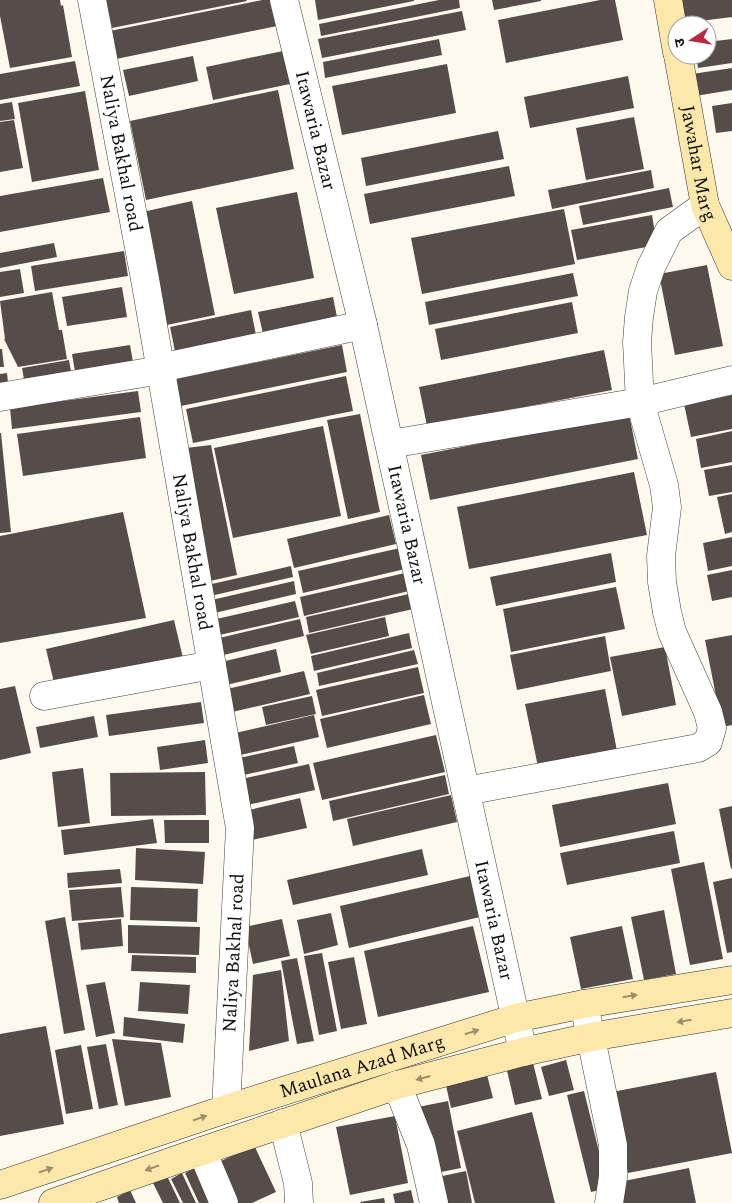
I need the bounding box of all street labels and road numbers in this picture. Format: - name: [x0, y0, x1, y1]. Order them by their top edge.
- street label: Itawaria Bazar: [287, 67, 344, 193]
- street label: Naliya Bakhal road: [92, 72, 150, 234]
- street label: Jawahar Marg: [673, 103, 725, 226]
- street label: Itawaria Bazar: [380, 462, 434, 588]
- street label: Naliya Bakhal road: [164, 471, 220, 633]
- street label: Itawaria Bazar: [467, 857, 521, 984]
- street label: Naliya Bakhal road: [215, 873, 253, 1033]
- street label: Maulana Azad Marg: [276, 1027, 448, 1106]

